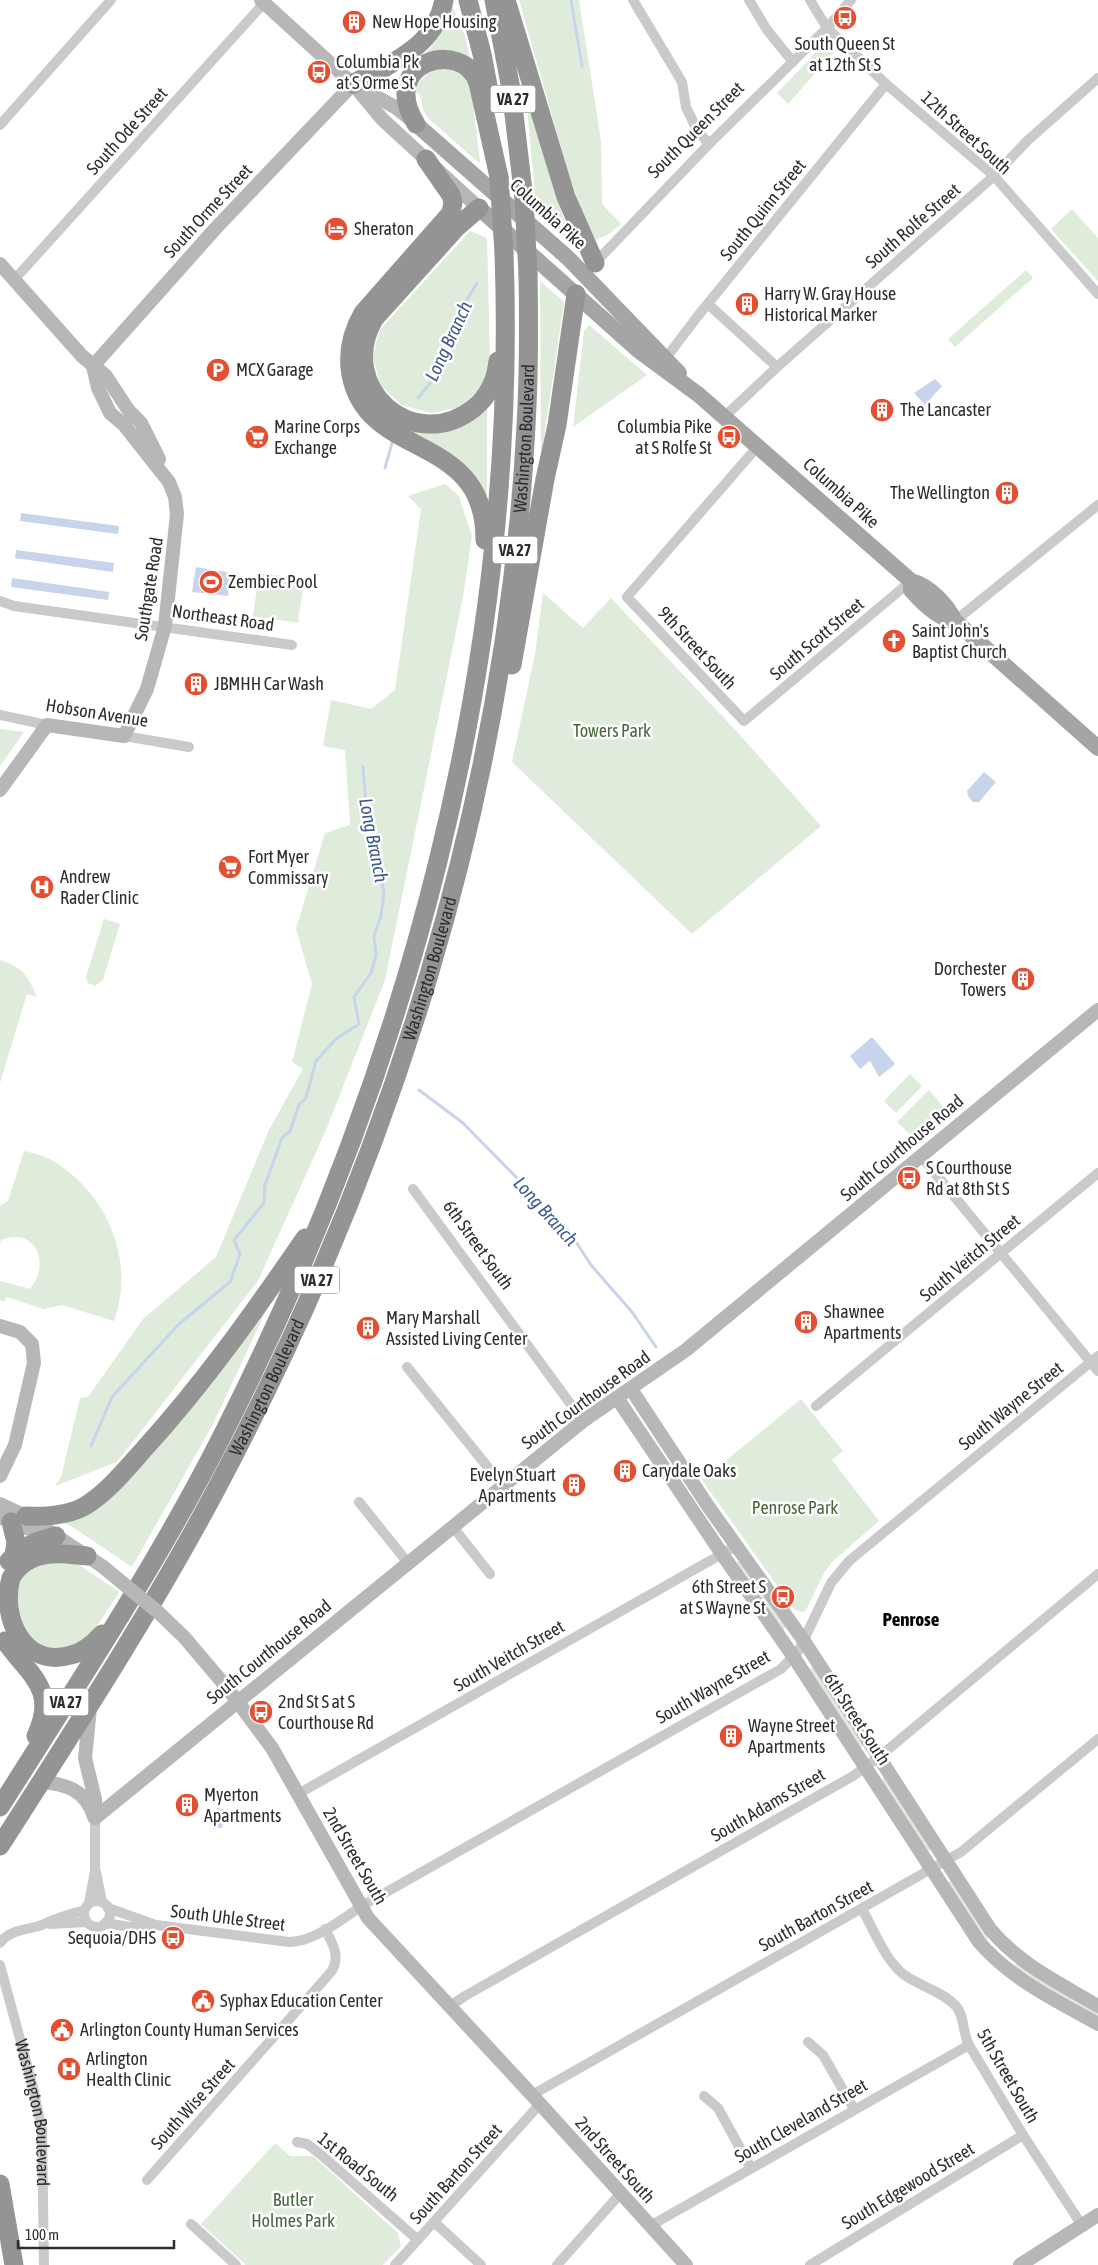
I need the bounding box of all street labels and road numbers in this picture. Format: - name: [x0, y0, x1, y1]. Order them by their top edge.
- street label: South Queen Street: [643, 77, 748, 182]
- street label: South Ode Street: [82, 83, 171, 179]
- road number: VA 27: [490, 86, 536, 112]
- street label: 12th Street South: [917, 87, 1016, 179]
- street label: South Quinn Street: [715, 155, 810, 264]
- street label: South Orme Street: [159, 160, 256, 262]
- street label: Columbia Pike: [506, 174, 591, 253]
- street label: South Rolfe Street: [861, 179, 964, 272]
- street label: Washington Boulevard: [509, 364, 538, 514]
- street label: Columbia Pike: [799, 453, 884, 532]
- street label: Southgate Road: [130, 536, 167, 642]
- road number: VA 27: [492, 536, 538, 564]
- street label: South Scott Street: [765, 593, 868, 684]
- street label: Northeast Road: [171, 600, 276, 635]
- street label: 9th Street South: [654, 602, 741, 693]
- street label: Hobson Avenue: [44, 694, 150, 731]
- street label: Washington Boulevard: [398, 894, 460, 1043]
- street label: South Courthouse Road: [836, 1090, 967, 1205]
- street label: 6th Street South: [439, 1196, 518, 1294]
- street label: South Veitch Street: [915, 1210, 1024, 1306]
- road number: VA 27: [294, 1266, 340, 1294]
- street label: Washington Boulevard: [225, 1316, 308, 1459]
- street label: South Courthouse Road: [517, 1346, 654, 1453]
- street label: South Wayne Street: [954, 1357, 1067, 1454]
- street label: South Courthouse Road: [202, 1595, 335, 1708]
- street label: South Veitch Street: [450, 1615, 568, 1696]
- street label: South Wayne Street: [652, 1645, 774, 1728]
- street label: 6th Street South: [820, 1669, 895, 1769]
- road number: VA 27: [44, 1688, 88, 1715]
- street label: South Adams Street: [707, 1763, 828, 1846]
- street label: 2nd Street South: [319, 1803, 392, 1908]
- street label: South Barton Street: [755, 1876, 877, 1956]
- street label: South Uhle Street: [170, 1900, 286, 1935]
- street label: 5th Street South: [973, 2025, 1044, 2127]
- street label: Washington Boulevard: [11, 2037, 54, 2186]
- street label: South Wise Street: [146, 2054, 239, 2153]
- street label: South Cleveland Street: [731, 2074, 871, 2167]
- street label: 2nd Street South: [571, 2112, 660, 2207]
- street label: South Barton Street: [405, 2119, 506, 2228]
- street label: 1st Road South: [314, 2128, 403, 2206]
- street label: South Edgewood Street: [838, 2138, 978, 2233]

